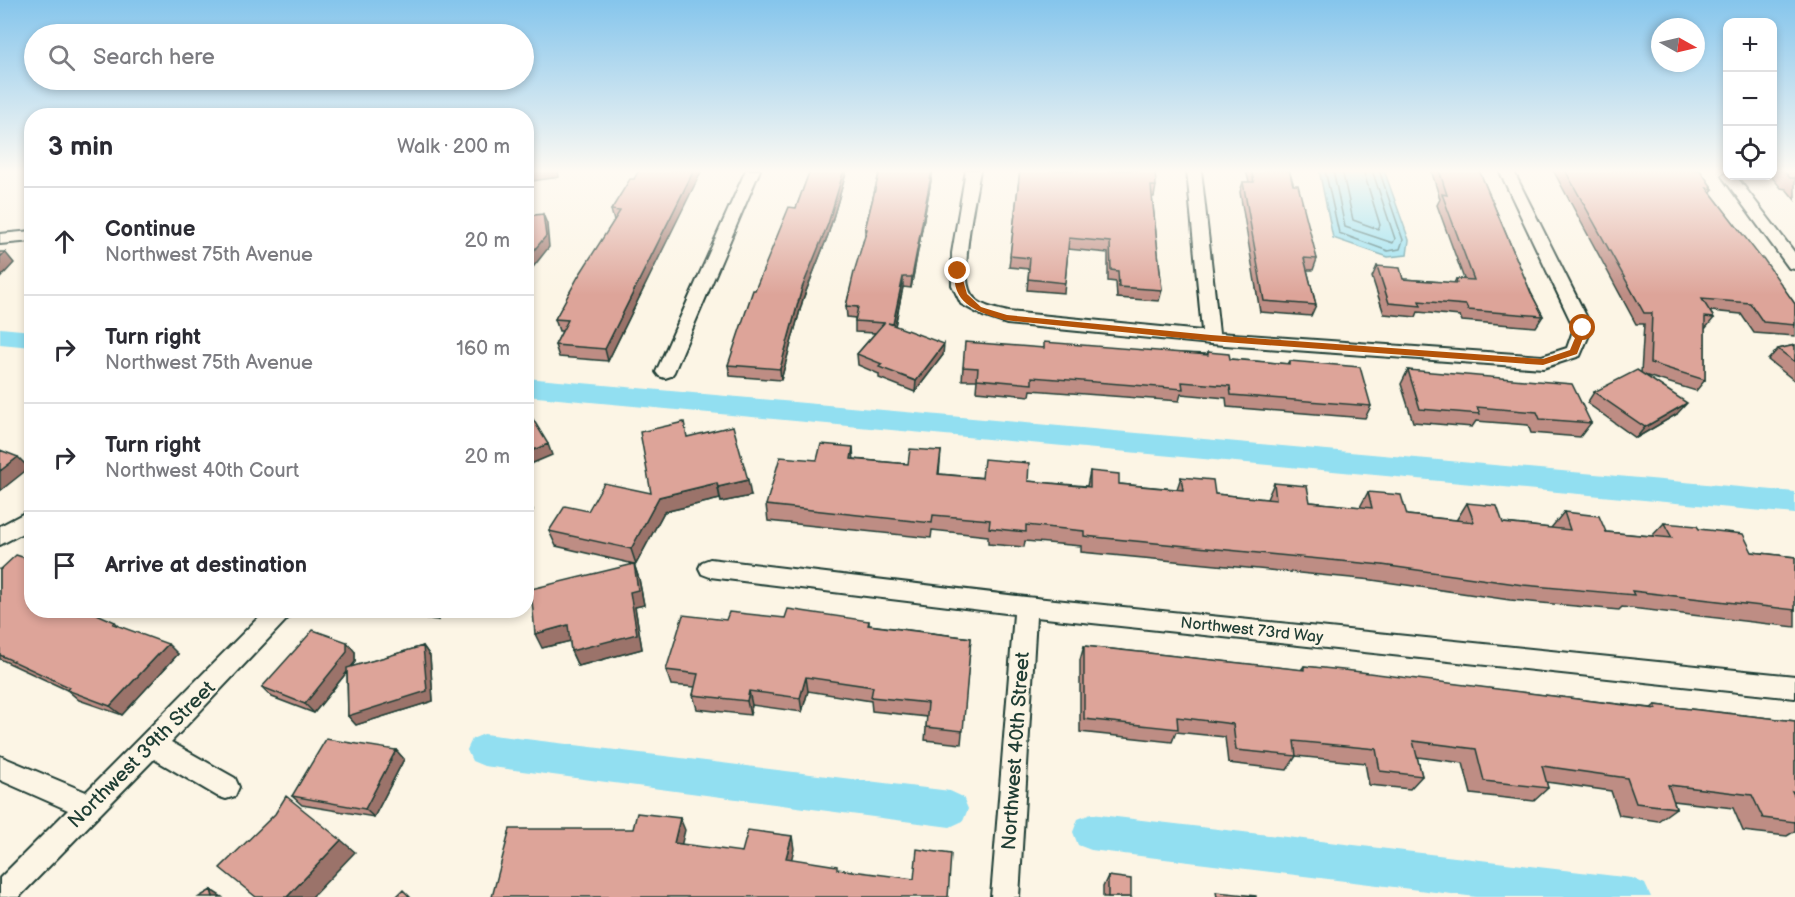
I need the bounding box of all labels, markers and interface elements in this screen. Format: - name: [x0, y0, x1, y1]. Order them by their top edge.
- north arrow: [1651, 18, 1705, 72]
- map controls: [1723, 18, 1777, 180]
- button: +: [1723, 18, 1777, 72]
- search box: [24, 24, 534, 90]
- icon: search: [45, 41, 78, 74]
- text: Search here: [93, 44, 215, 71]
- button: −: [1723, 72, 1777, 126]
- button: locate: [1723, 126, 1777, 180]
- text: 3 min: [48, 132, 113, 163]
- text: Walk · 200 m: [397, 135, 510, 159]
- text: Continue: [105, 216, 195, 243]
- icon: ahead: [48, 225, 81, 258]
- text: 20 m: [465, 229, 510, 253]
- text: Northwest 75th Avenue: [105, 243, 313, 267]
- route end: [944, 257, 970, 283]
- route start: [1569, 314, 1595, 340]
- text: Turn right: [105, 324, 201, 351]
- icon: right: [48, 333, 81, 366]
- text: 160 m: [456, 337, 510, 361]
- text: Northwest 75th Avenue: [105, 351, 313, 375]
- text: Turn right: [105, 432, 201, 459]
- icon: right: [48, 441, 81, 474]
- text: 20 m: [465, 445, 510, 469]
- text: Northwest 40th Court: [105, 459, 299, 483]
- icon: arrive: [48, 549, 81, 582]
- text: Arrive at destination: [105, 552, 307, 579]
- street label: Northwest 73rd Way: [1179, 614, 1325, 648]
- street label: Northwest 40th Street: [997, 651, 1035, 851]
- street label: Northwest 39th Street: [63, 676, 220, 833]

